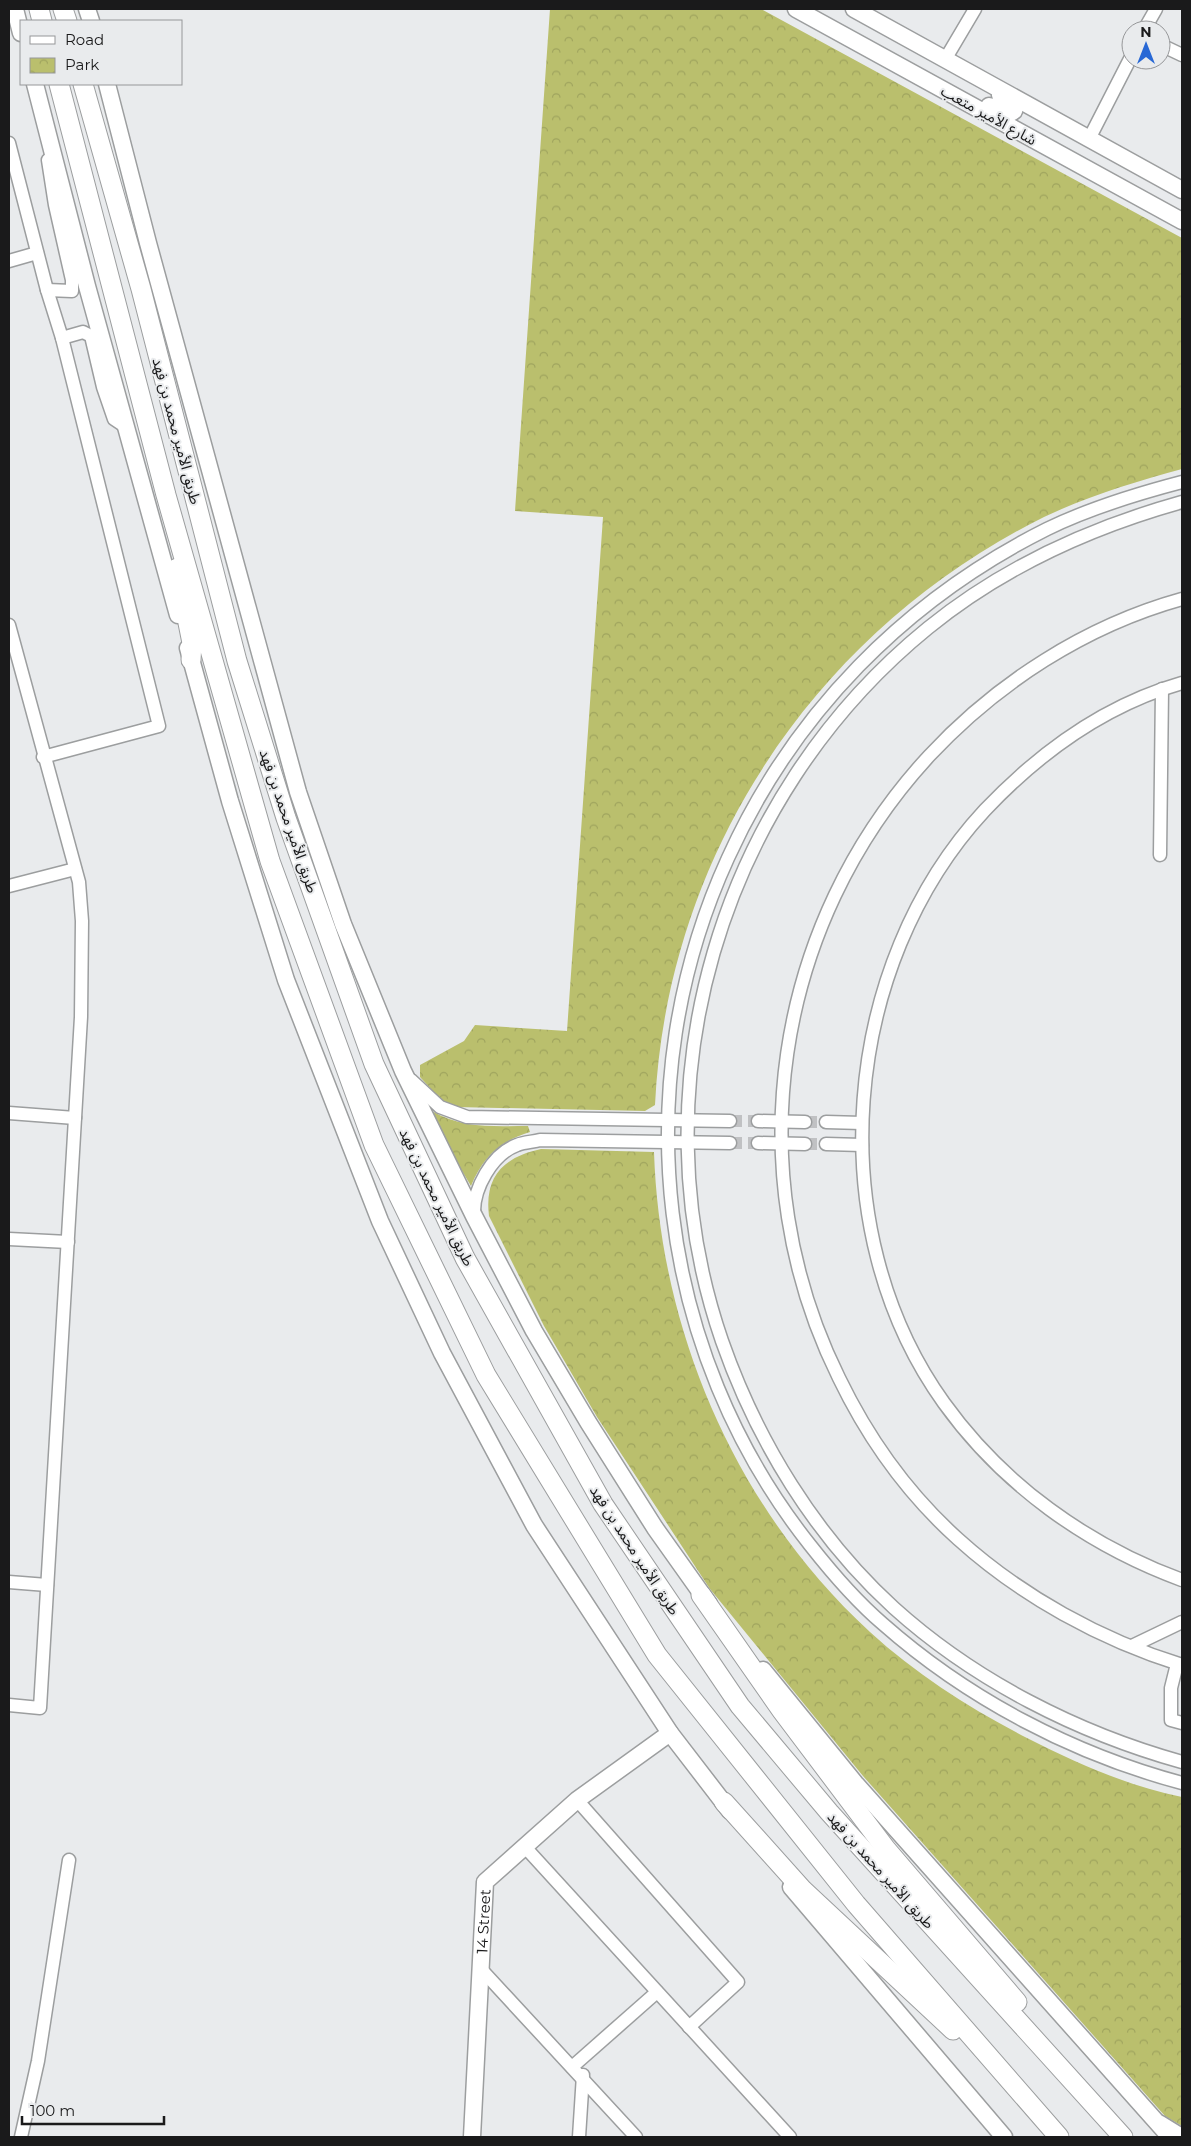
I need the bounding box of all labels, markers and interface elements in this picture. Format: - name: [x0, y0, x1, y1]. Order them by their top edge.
- legend: [20, 20, 182, 85]
- north arrow: [1121, 20, 1171, 70]
- text: N: [1140, 23, 1152, 41]
- text: Road: [65, 30, 104, 49]
- text: Park: [65, 55, 99, 74]
- street label: شارع الأمير متعب: [936, 81, 1040, 152]
- street label: طريق الأمير محمد بن فهد: [147, 356, 206, 507]
- street label: طريق الأمير محمد بن فهد: [254, 746, 323, 896]
- street label: طريق الأمير محمد بن فهد: [394, 1125, 479, 1269]
- street label: طريق الأمير محمد بن فهد: [585, 1481, 684, 1619]
- street label: طريق الأمير محمد بن فهد: [823, 1808, 939, 1933]
- street label: 14 Street: [472, 1889, 494, 1954]
- scale bar: [22, 2094, 165, 2126]
- text: 100 m: [30, 2101, 75, 2120]

